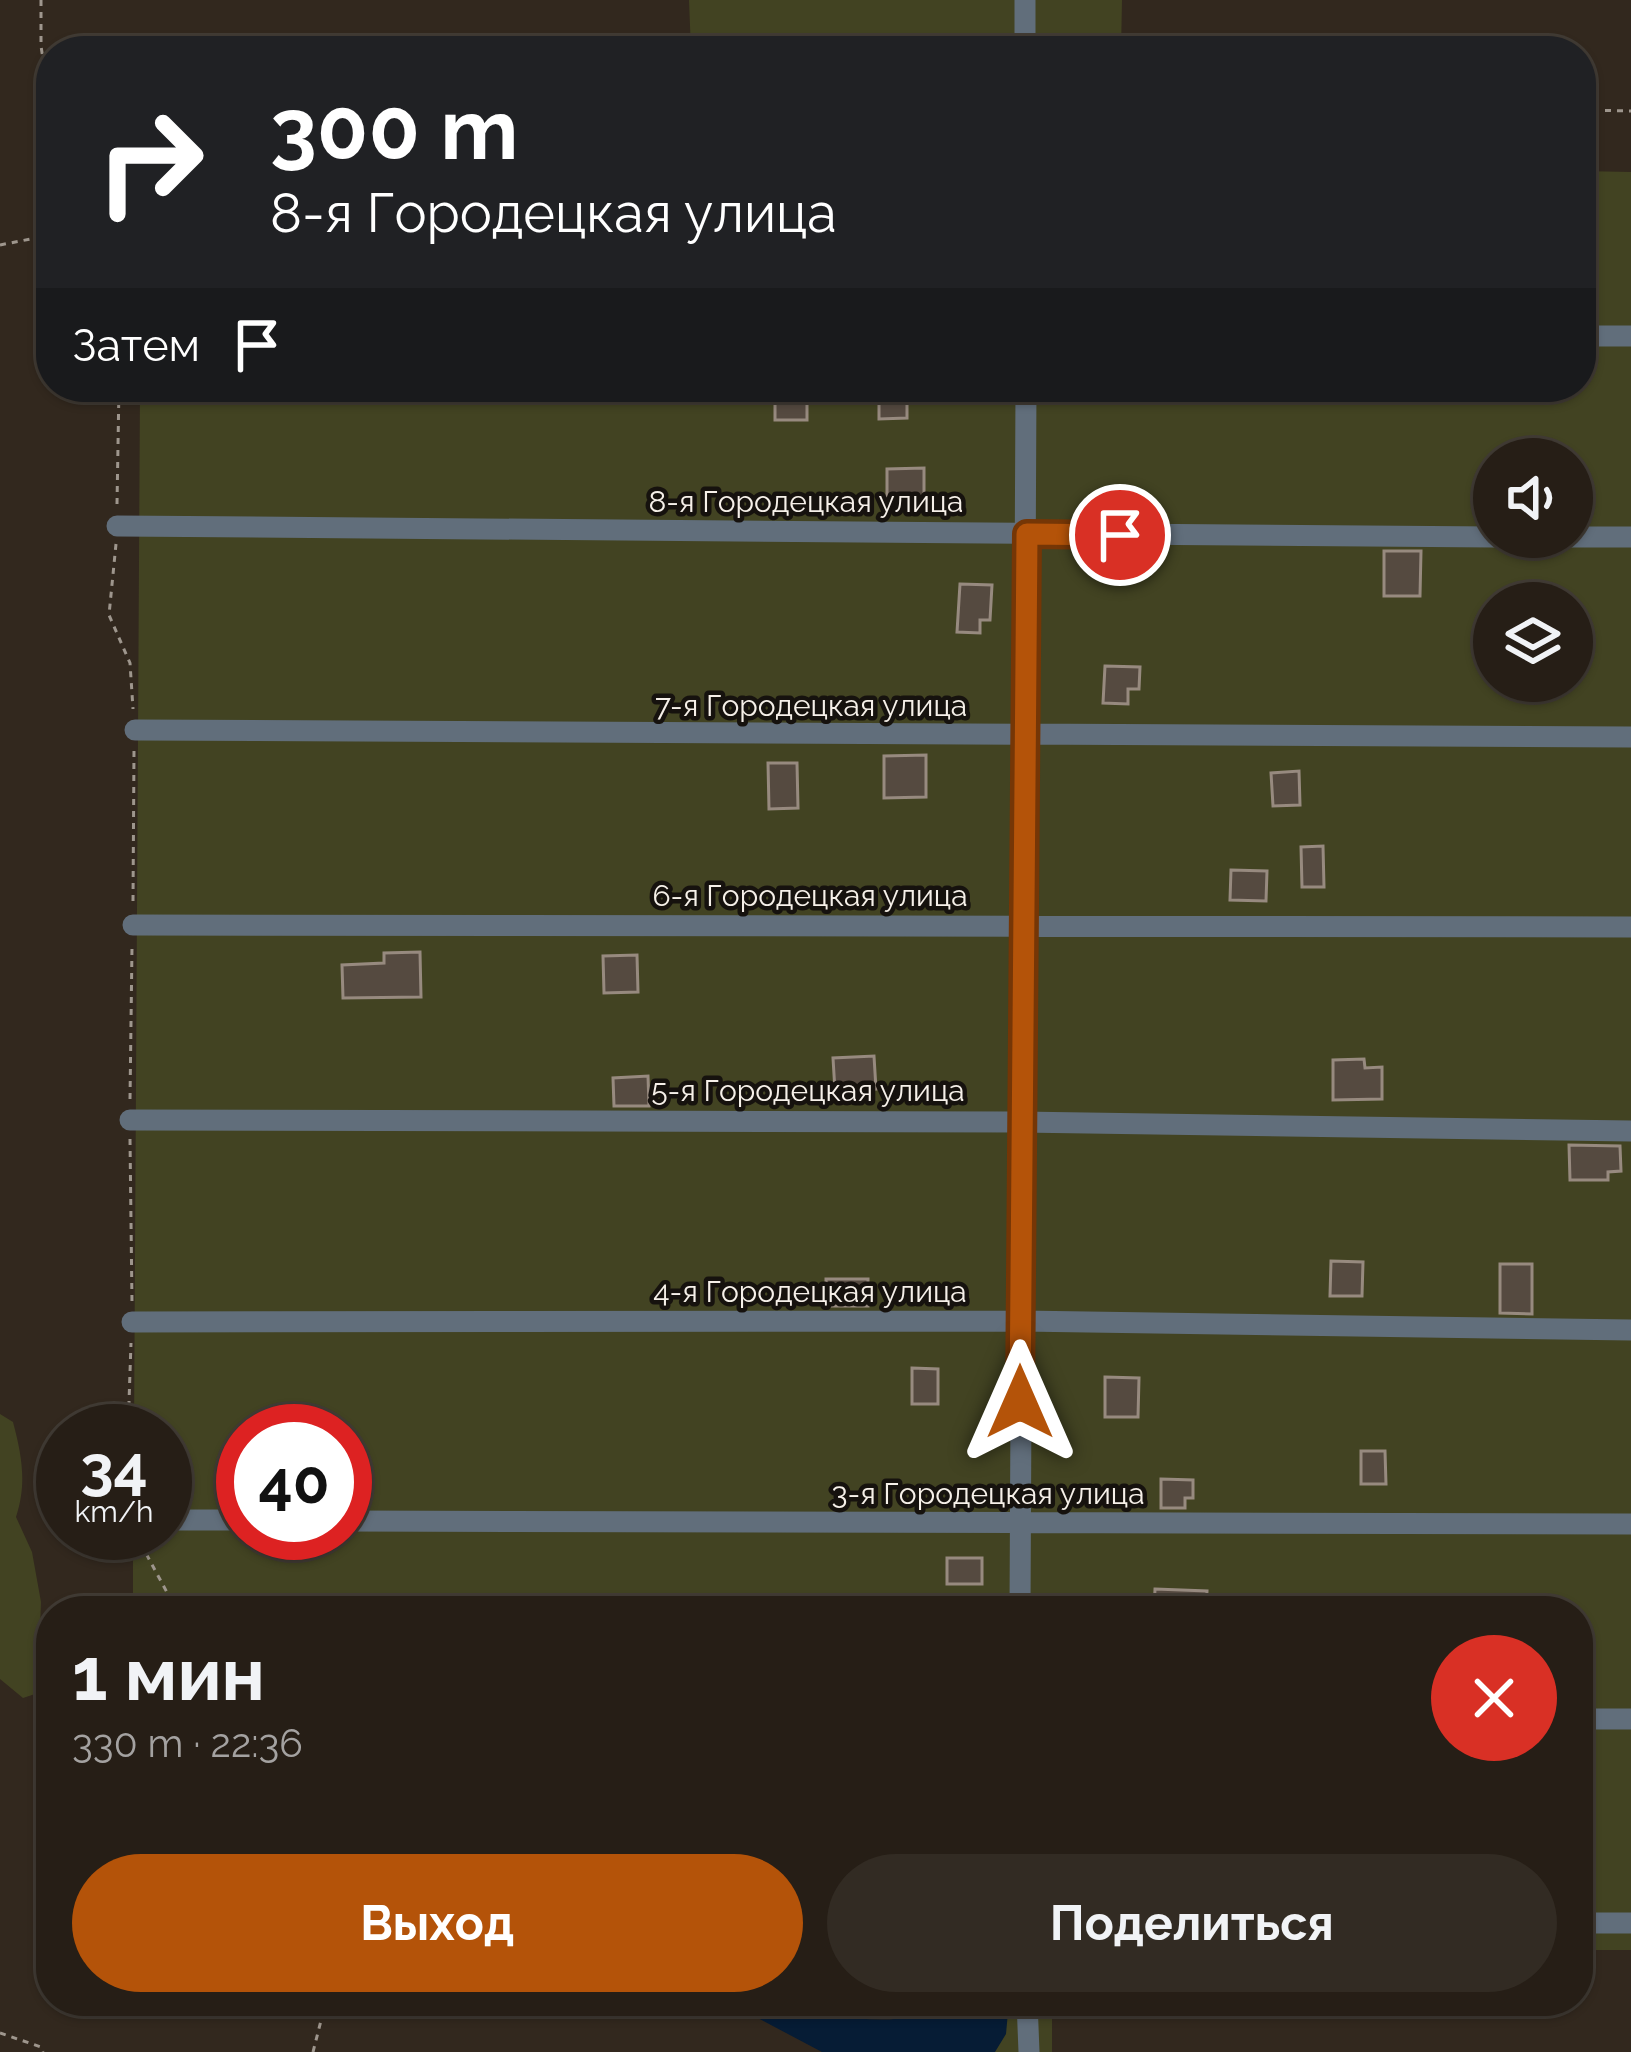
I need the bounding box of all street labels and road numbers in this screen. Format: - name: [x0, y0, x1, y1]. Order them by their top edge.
- street label: 8-я Городецкая улица: [649, 484, 963, 519]
- street label: 7-я Городецкая улица: [655, 688, 967, 723]
- street label: 6-я Городецкая улица: [652, 878, 968, 913]
- street label: 5-я Городецкая улица: [651, 1073, 965, 1108]
- street label: 4-я Городецкая улица: [653, 1274, 967, 1309]
- street label: 3-я Городецкая улица: [831, 1476, 1145, 1511]

